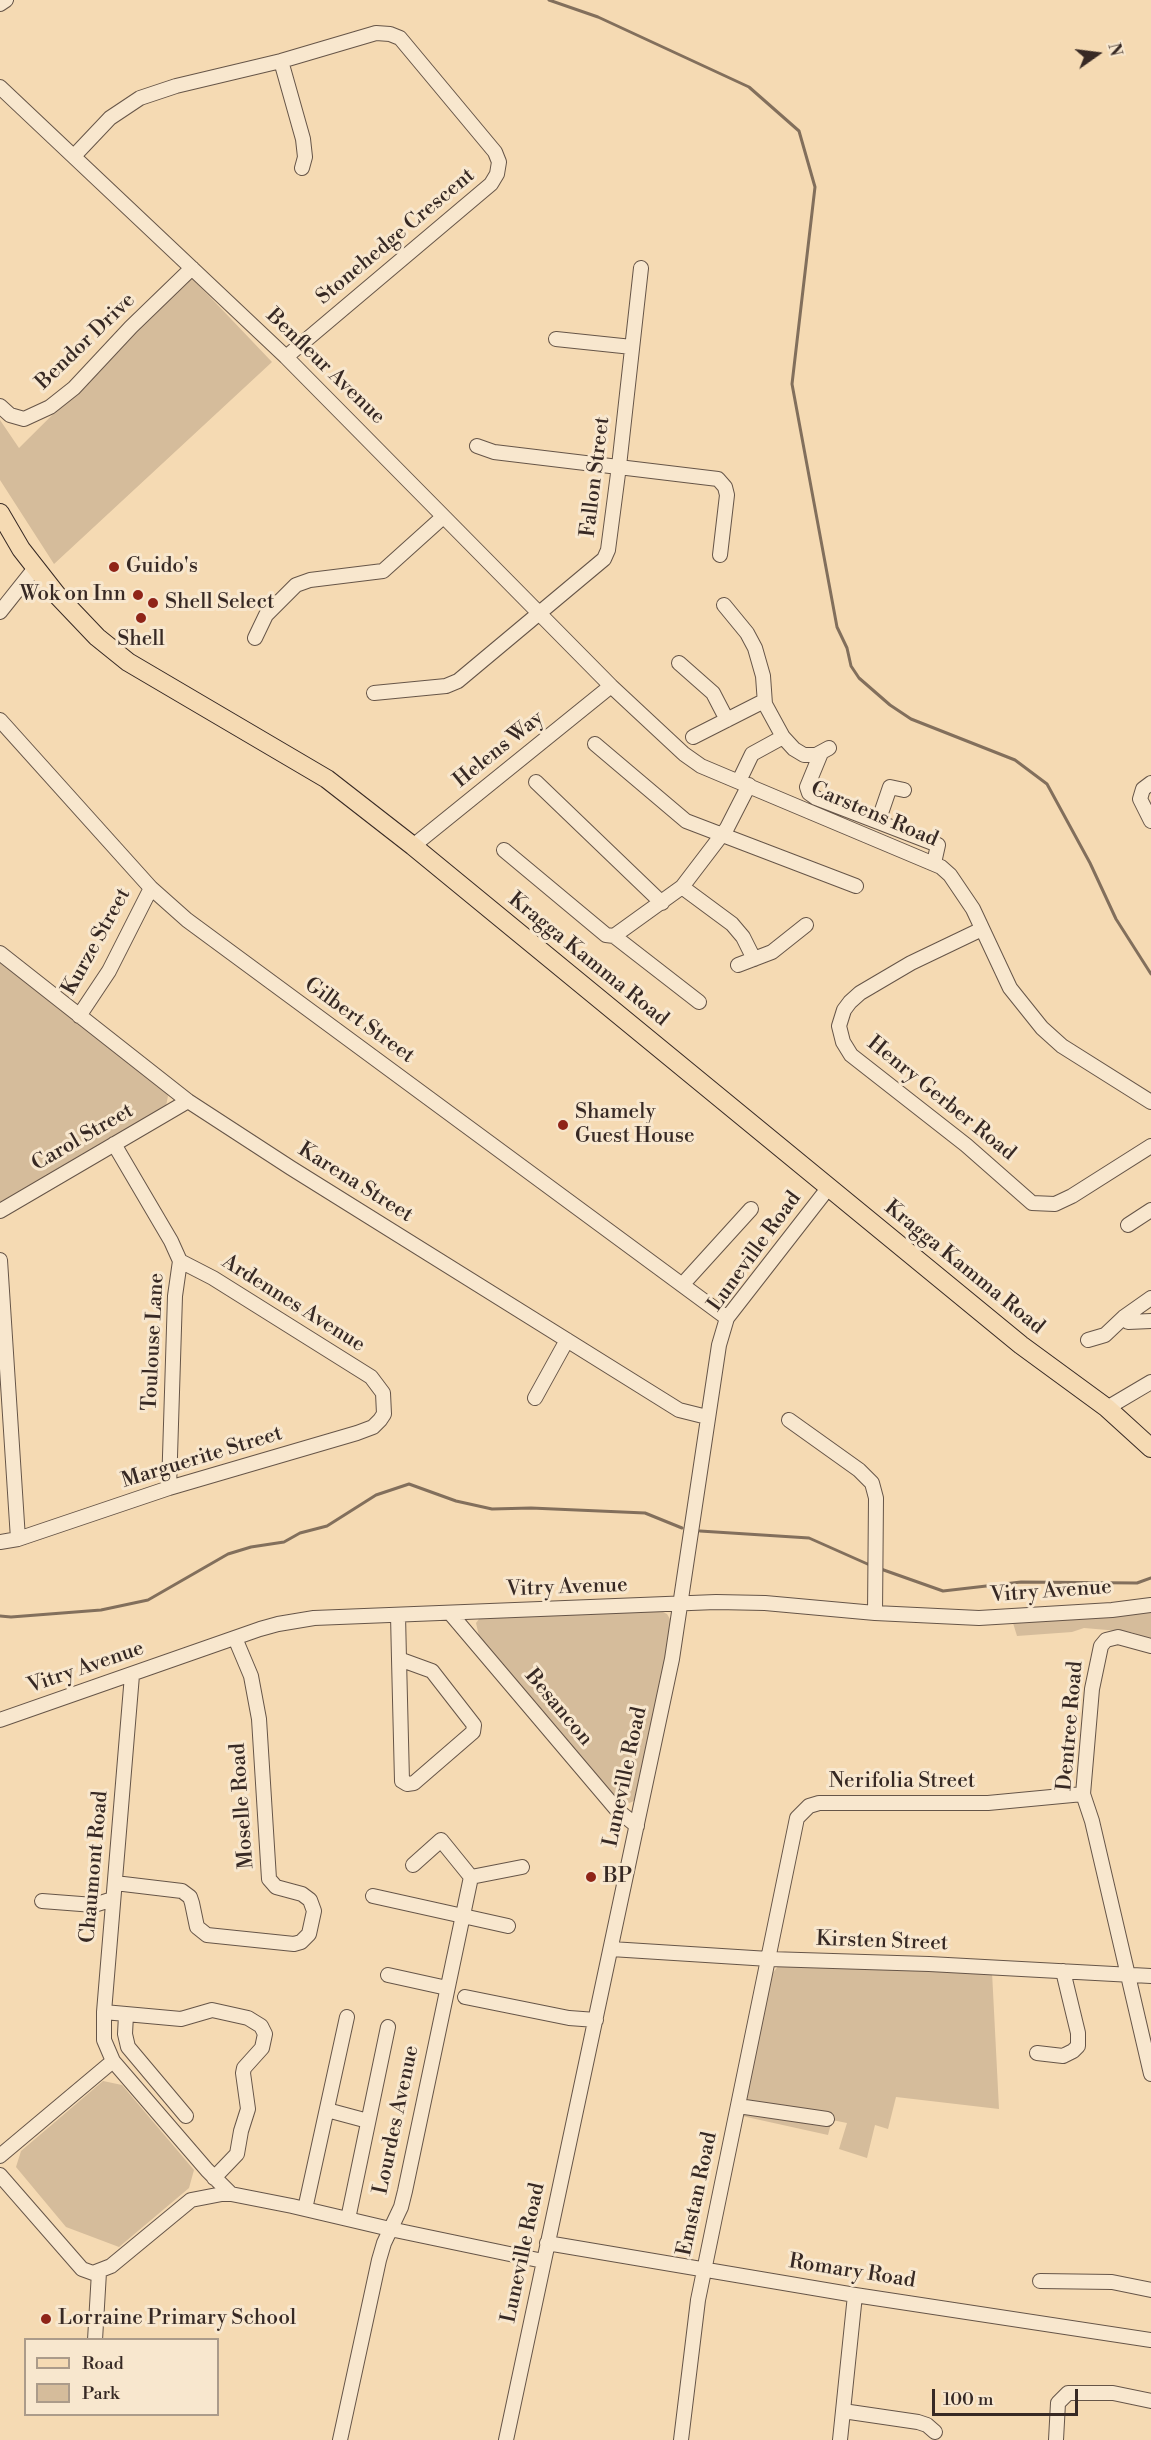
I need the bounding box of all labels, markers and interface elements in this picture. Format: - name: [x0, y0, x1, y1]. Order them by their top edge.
- north arrow: [1067, 24, 1127, 84]
- text: N: [1103, 41, 1126, 58]
- street label: Stonehedge Crescent: [312, 163, 480, 311]
- street label: Bendor Drive: [31, 288, 141, 396]
- street label: Benfleur Avenue: [260, 304, 390, 430]
- street label: Fallon Street: [576, 415, 616, 539]
- place label: Guido's: [126, 554, 198, 580]
- marker: Guido's: [107, 560, 121, 574]
- place label: Wok on Inn: [20, 582, 126, 608]
- marker: Wok on Inn: [131, 588, 145, 602]
- place label: Shell Select: [165, 590, 274, 616]
- marker: Shell Select: [146, 596, 160, 610]
- marker: Shell: [134, 611, 148, 625]
- place label: Shell: [117, 627, 165, 653]
- street label: Helens Way: [449, 706, 549, 794]
- street label: Carstens Road: [806, 777, 942, 853]
- street label: Kurze Street: [57, 884, 137, 1000]
- street label: Kragga Kamma Road: [503, 888, 673, 1032]
- street label: Gilbert Street: [299, 973, 419, 1069]
- street label: Henry Gerber Road: [862, 1031, 1020, 1167]
- street label: Carol Street: [28, 1099, 138, 1177]
- place label: Shamely Guest House: [575, 1100, 695, 1150]
- marker: Shamely Guest House: [556, 1118, 570, 1132]
- street label: Karena Street: [293, 1138, 417, 1228]
- street label: Luneville Road: [703, 1187, 807, 1317]
- street label: Kragga Kamma Road: [879, 1196, 1049, 1340]
- street label: Ardennes Avenue: [217, 1250, 369, 1358]
- street label: Toulouse Lane: [138, 1272, 170, 1412]
- street label: Marguerite Street: [118, 1422, 286, 1494]
- street label: Vitry Avenue: [506, 1573, 628, 1603]
- street label: Vitry Avenue: [990, 1575, 1112, 1609]
- street label: Vitry Avenue: [24, 1636, 148, 1700]
- street label: Dentree Road: [1053, 1660, 1089, 1792]
- street label: Besancon: [519, 1664, 597, 1752]
- street label: Luneville Road: [599, 1705, 653, 1849]
- street label: Moselle Road: [226, 1742, 260, 1870]
- street label: Nerifolia Street: [829, 1769, 975, 1795]
- street label: Chaumont Road: [76, 1790, 114, 1944]
- place label: BP: [603, 1864, 632, 1890]
- marker: BP: [584, 1870, 598, 1884]
- street label: Kirsten Street: [815, 1927, 949, 1957]
- street label: Lourdes Avenue: [369, 2043, 425, 2197]
- street label: Emstan Road: [673, 2130, 723, 2258]
- street label: Luneville Road: [497, 2181, 551, 2325]
- street label: Romary Road: [787, 2250, 917, 2294]
- place label: Lorraine Primary School: [58, 2306, 296, 2332]
- marker: Lorraine Primary School: [39, 2312, 53, 2326]
- legend: [24, 2338, 219, 2416]
- text: Road: [82, 2352, 124, 2375]
- scale bar: [935, 2377, 1080, 2415]
- text: Park: [82, 2382, 119, 2405]
- text: 100 m: [943, 2388, 994, 2411]

